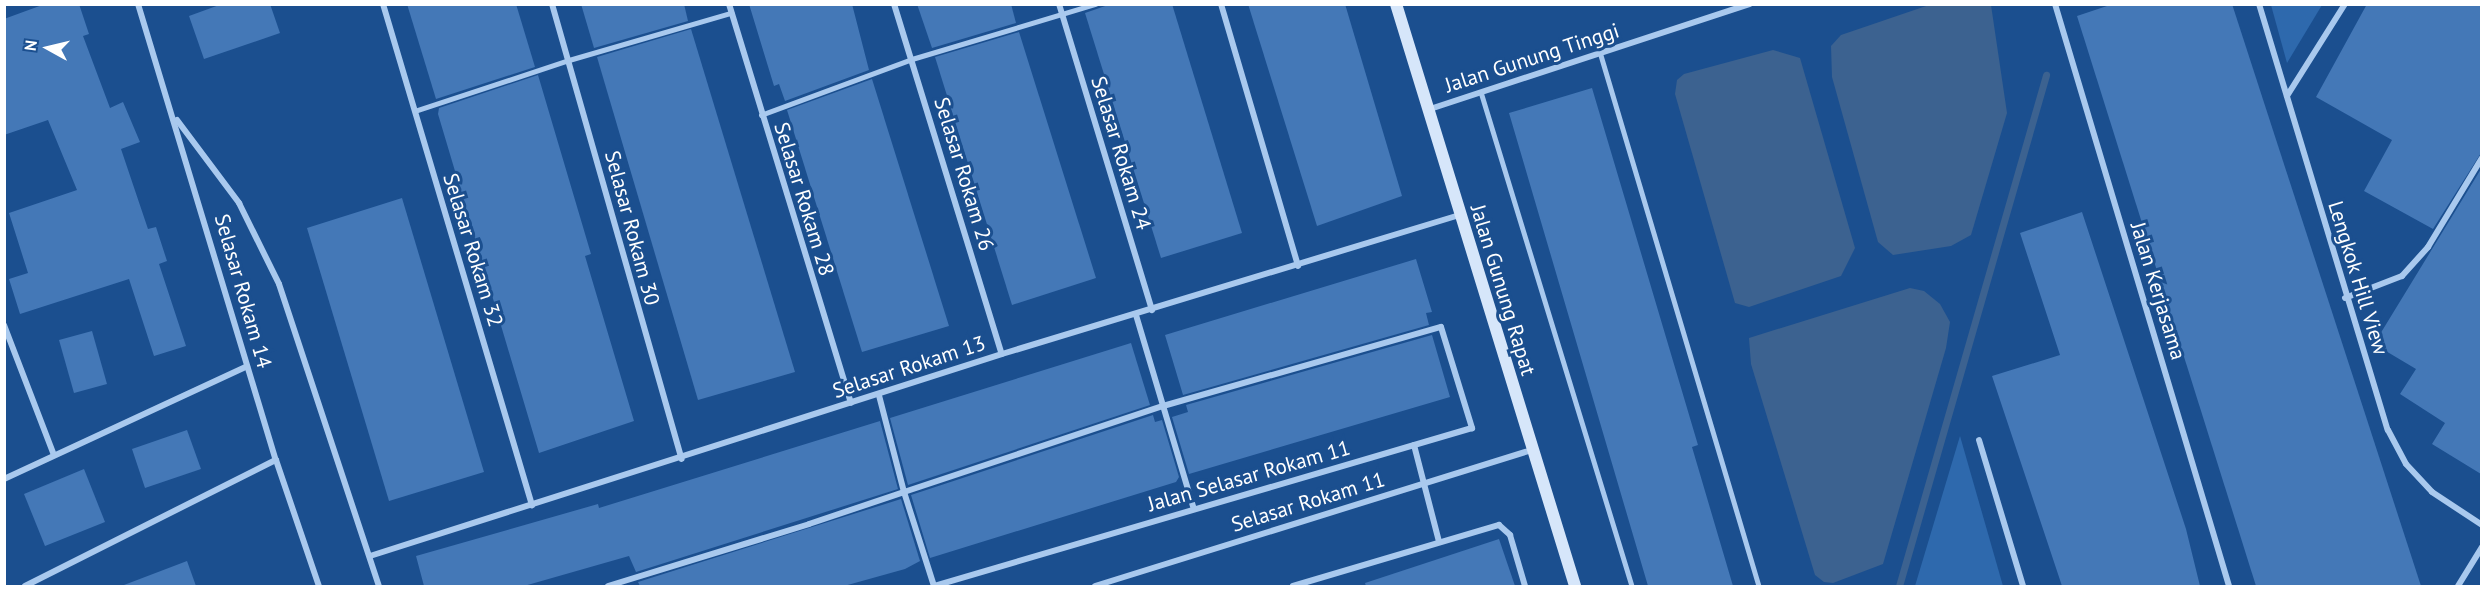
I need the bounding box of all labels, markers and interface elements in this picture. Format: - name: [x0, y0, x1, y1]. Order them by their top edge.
- north arrow: [18, 18, 78, 78]
- street label: Jalan Gunung Tinggi: [1441, 18, 1623, 98]
- text: N: [20, 39, 41, 52]
- street label: Selasar Rokam 24: [1086, 73, 1156, 233]
- street label: Selasar Rokam 26: [929, 94, 999, 254]
- street label: Selasar Rokam 28: [769, 119, 839, 279]
- street label: Selasar Rokam 30: [599, 148, 665, 308]
- street label: Selasar Rokam 32: [438, 170, 508, 330]
- street label: Lengkok Hill View: [2322, 197, 2394, 359]
- street label: Jalan Gunung Rapat: [1465, 202, 1541, 378]
- street label: Selasar Rokam 14: [209, 211, 277, 371]
- street label: Jalan Kerjasama: [2125, 219, 2191, 363]
- street label: Selasar Rokam 13: [829, 330, 989, 404]
- street label: Jalan Selasar Rokam 11: [1145, 435, 1353, 517]
- street label: Selasar Rokam 11: [1228, 467, 1388, 537]

